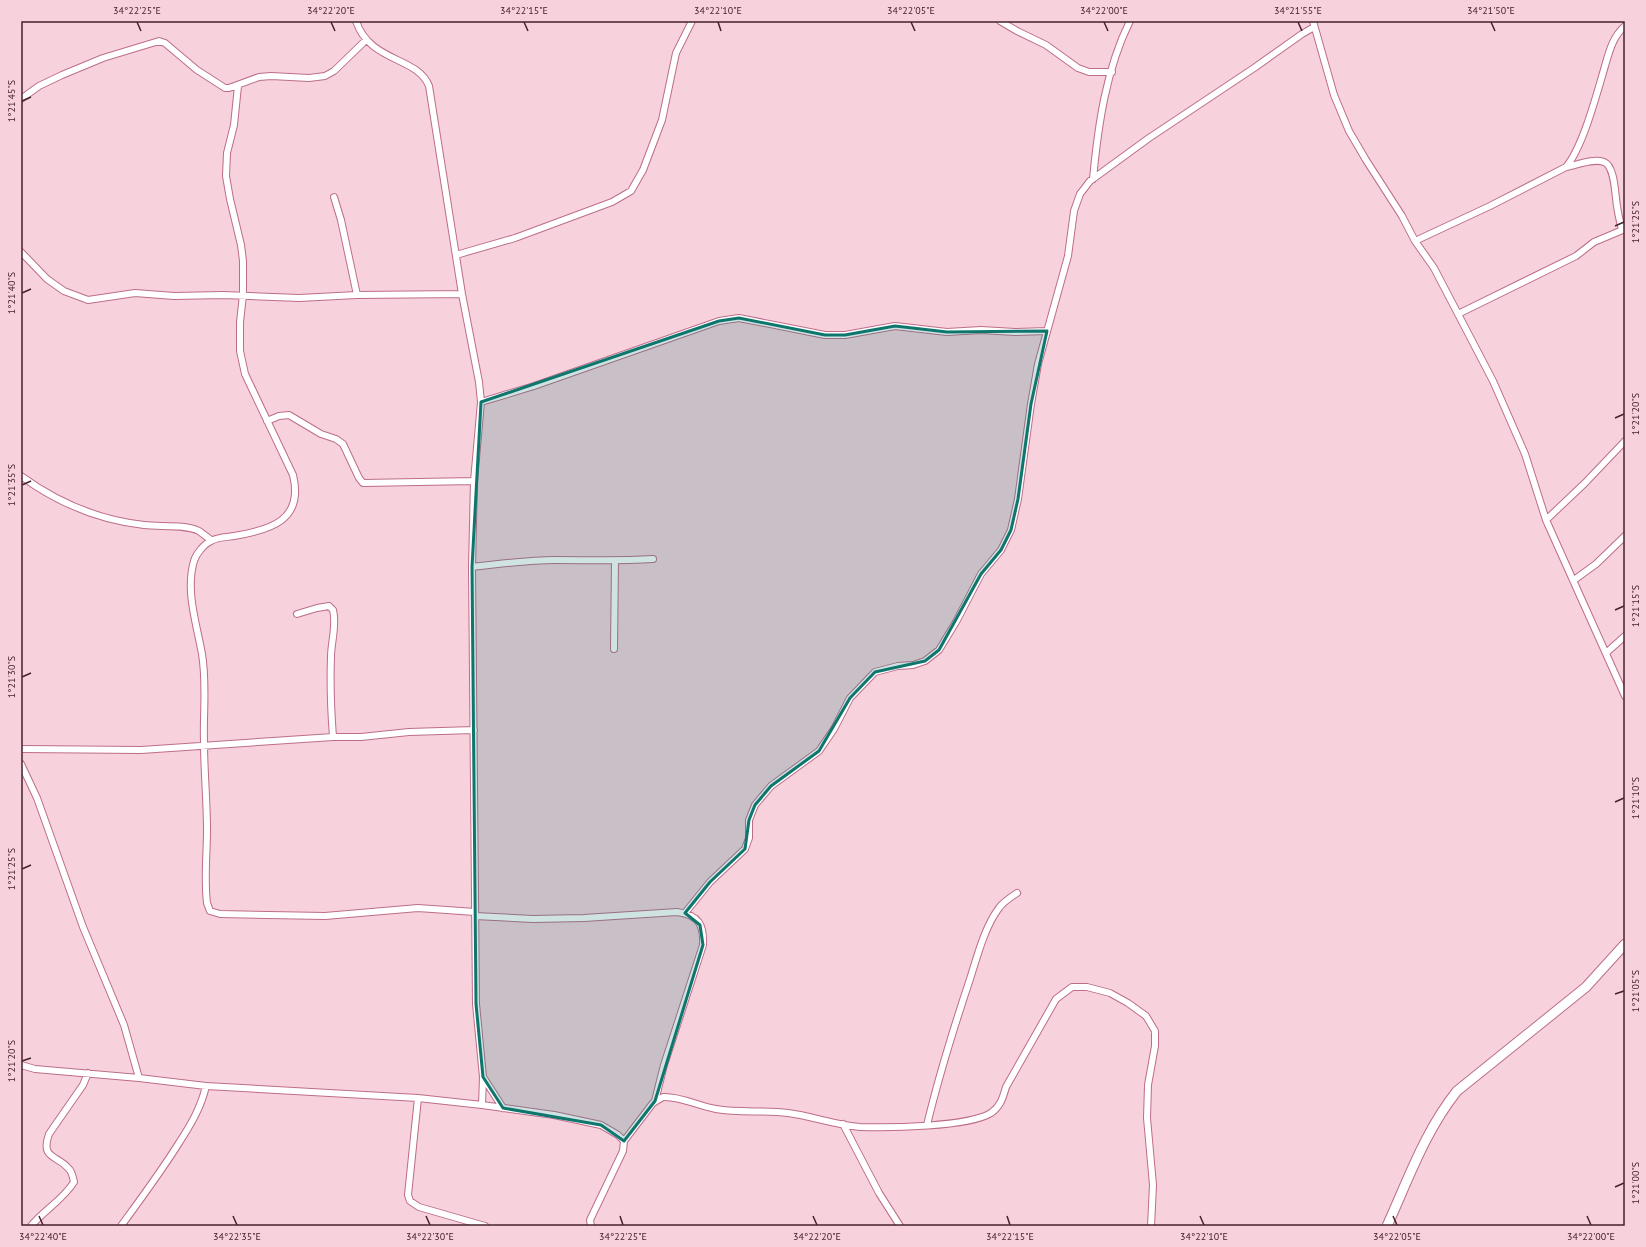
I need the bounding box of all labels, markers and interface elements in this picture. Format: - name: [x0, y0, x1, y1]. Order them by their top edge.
- text: 34°22'25"E: [113, 4, 161, 17]
- text: 34°22'20"E: [307, 4, 355, 17]
- text: 34°22'15"E: [500, 4, 548, 17]
- text: 34°22'10"E: [694, 4, 742, 17]
- text: 34°22'05"E: [887, 4, 935, 17]
- text: 34°22'00"E: [1080, 4, 1128, 17]
- text: 34°21'55"E: [1274, 4, 1322, 17]
- text: 34°21'50"E: [1467, 4, 1515, 17]
- text: 1°21'45"S: [5, 80, 18, 122]
- text: 1°21'25"S: [1629, 201, 1642, 243]
- text: 1°21'40"S: [5, 272, 18, 314]
- text: 1°21'20"S: [1629, 393, 1642, 435]
- text: 1°21'35"S: [5, 464, 18, 506]
- text: 1°21'15"S: [1629, 585, 1642, 627]
- text: 1°21'30"S: [5, 656, 18, 698]
- text: 1°21'10"S: [1629, 777, 1642, 819]
- text: 1°21'25"S: [5, 848, 18, 890]
- text: 1°21'05"S: [1629, 970, 1642, 1012]
- text: 1°21'20"S: [5, 1040, 18, 1082]
- text: 1°21'00"S: [1629, 1162, 1642, 1204]
- text: 34°22'40"E: [19, 1230, 67, 1243]
- text: 34°22'35"E: [213, 1230, 261, 1243]
- text: 34°22'30"E: [406, 1230, 454, 1243]
- text: 34°22'25"E: [599, 1230, 647, 1243]
- text: 34°22'20"E: [793, 1230, 841, 1243]
- text: 34°22'15"E: [986, 1230, 1034, 1243]
- text: 34°22'10"E: [1180, 1230, 1228, 1243]
- text: 34°22'05"E: [1373, 1230, 1421, 1243]
- text: 34°22'00"E: [1567, 1230, 1615, 1243]

